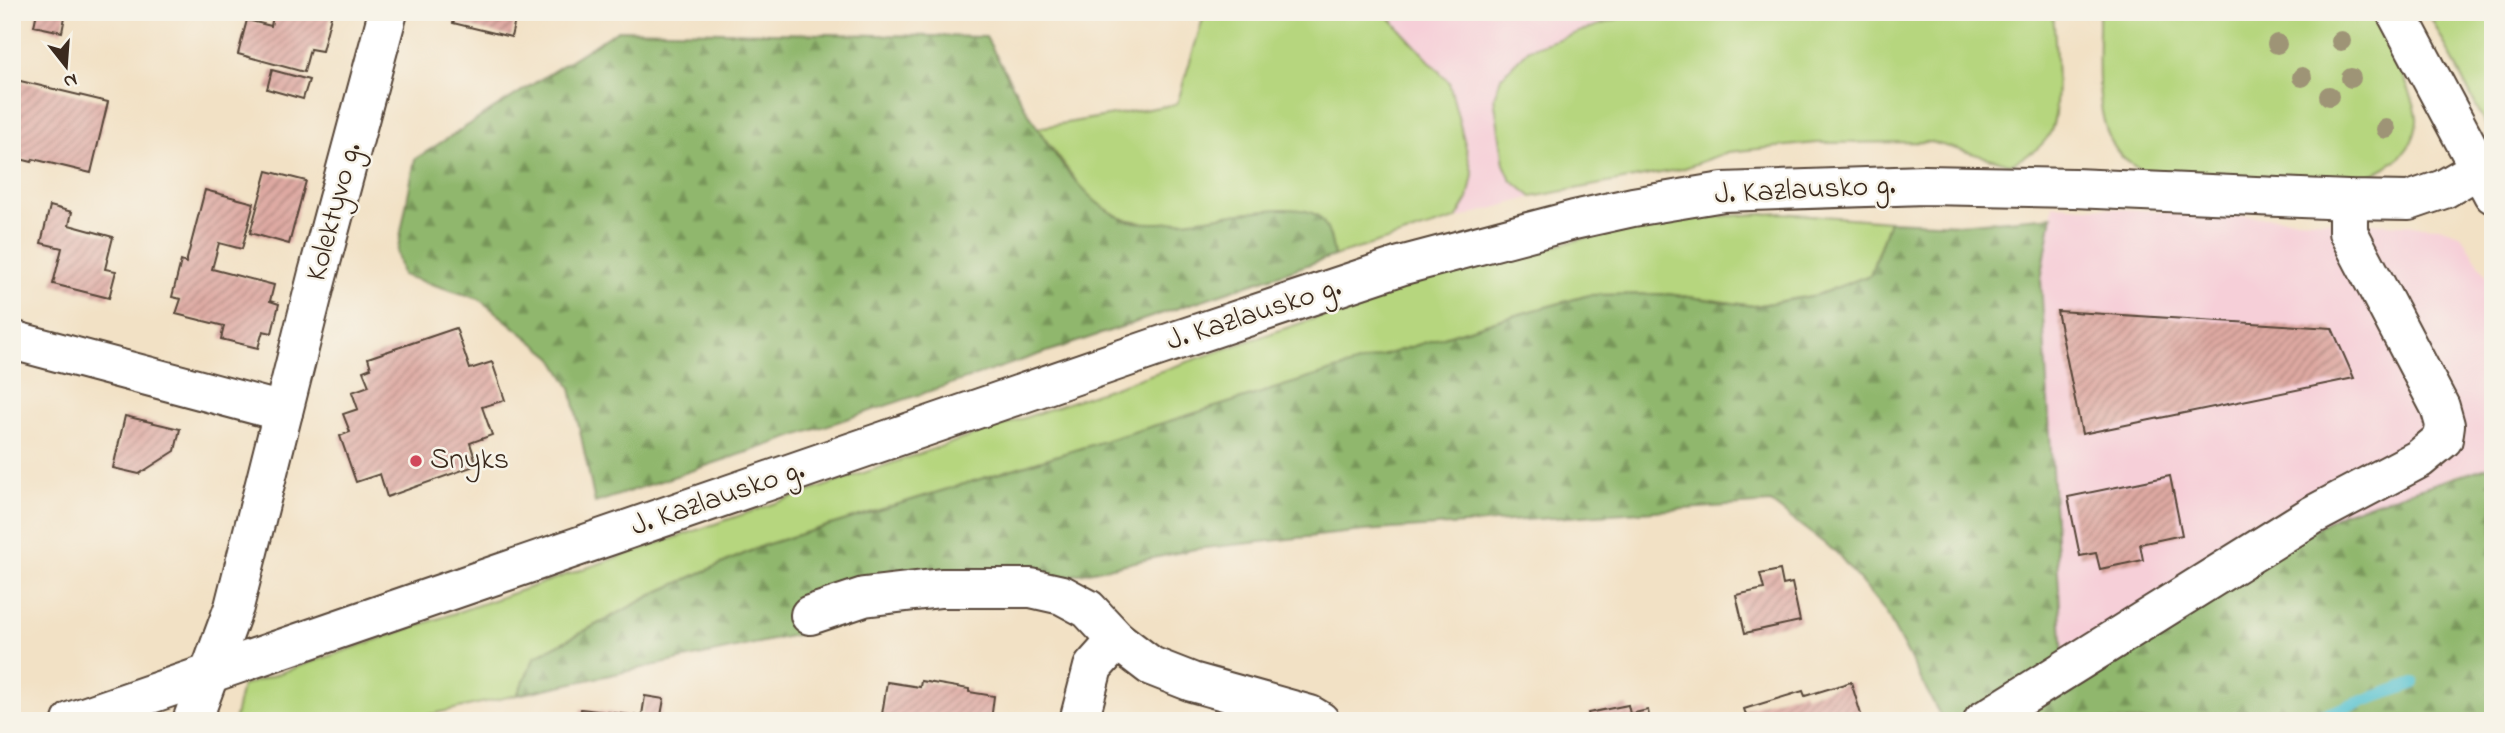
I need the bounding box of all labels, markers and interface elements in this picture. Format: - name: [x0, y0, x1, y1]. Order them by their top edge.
- north arrow: [32, 32, 102, 102]
- text: N: [60, 65, 80, 95]
- street label: Kolektyvo g.: [295, 138, 375, 286]
- street label: J. Kazlausko g.: [1713, 164, 1897, 218]
- street label: J. Kazlausko g.: [1161, 266, 1347, 364]
- place label: Snyks: [430, 439, 509, 483]
- street label: J. Kazlausko g.: [625, 449, 811, 549]
- marker: Snyks: [408, 453, 424, 469]

